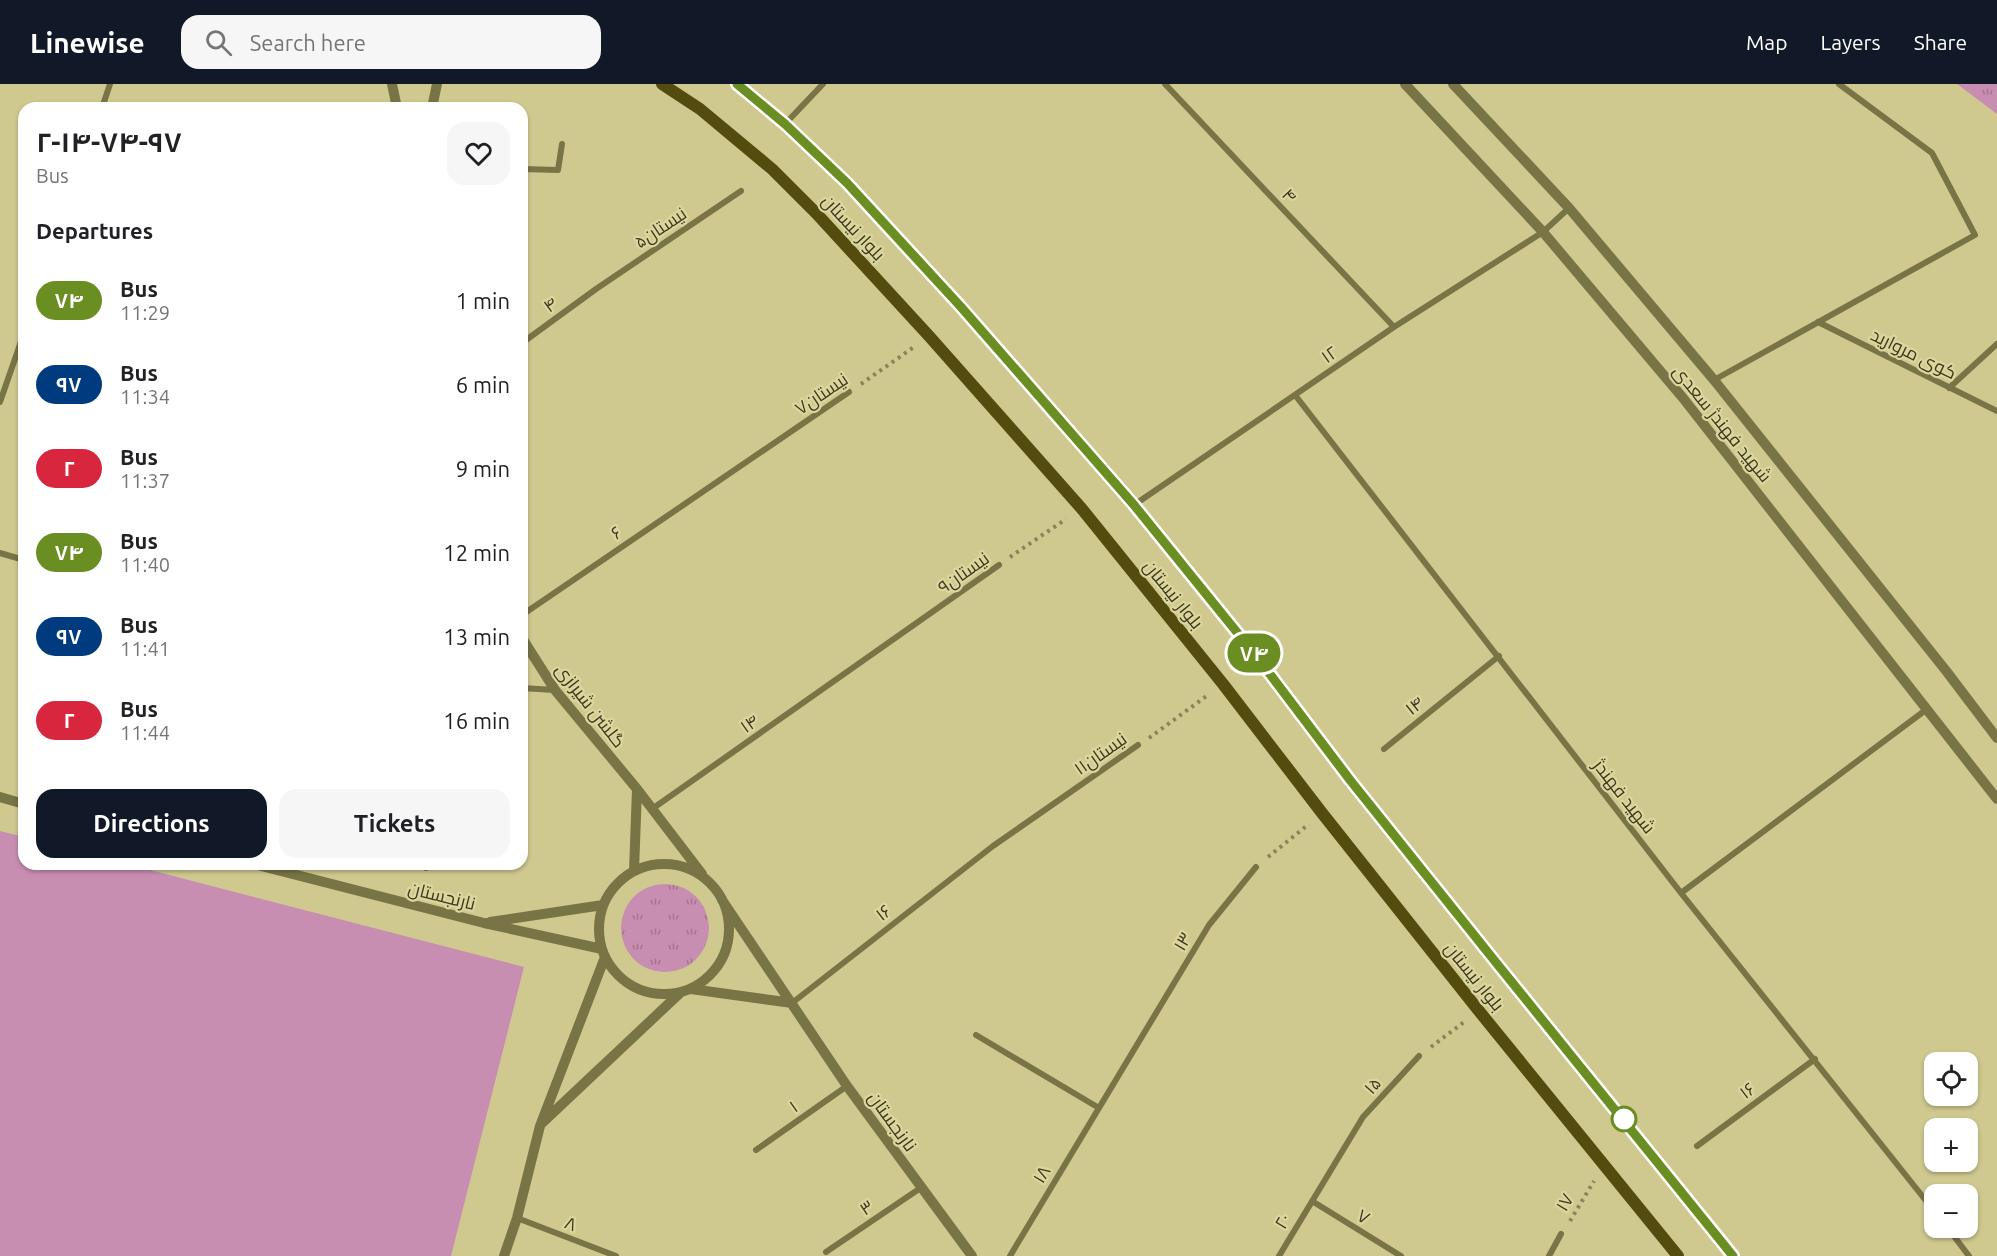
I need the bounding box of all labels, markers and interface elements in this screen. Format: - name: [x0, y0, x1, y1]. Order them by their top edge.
- search box: [181, 15, 601, 69]
- icon: search: [202, 26, 235, 59]
- text: Linewise: [30, 27, 145, 58]
- text: Search here: [250, 30, 366, 55]
- text: Map: [1746, 30, 1787, 54]
- text: Layers: [1820, 30, 1881, 54]
- text: Share: [1914, 30, 1967, 54]
- button: heart: [447, 122, 510, 185]
- text: ۲-۱۴-۷۴-۹۷: [36, 126, 182, 157]
- text: Bus: [36, 164, 69, 187]
- street label: ۴: [1279, 184, 1301, 206]
- street label: بلوار نیستان: [817, 190, 889, 265]
- street label: ۵نیستان: [630, 202, 691, 253]
- text: Departures: [36, 218, 153, 243]
- text: Bus: [120, 276, 158, 301]
- text: ۷۴: [54, 288, 84, 312]
- text: 1 min: [456, 288, 510, 313]
- street label: ۴: [539, 292, 561, 316]
- text: 11:29: [120, 301, 170, 324]
- street label: کوی مروارید: [1867, 324, 1960, 384]
- street label: ۱۲: [1317, 341, 1341, 367]
- text: Bus: [120, 360, 158, 385]
- street label: شهید فهندژ سعدی: [1668, 361, 1776, 487]
- street label: ۷نیستان: [791, 368, 852, 420]
- text: ۹۷: [56, 372, 82, 396]
- text: 6 min: [456, 372, 510, 397]
- text: 11:34: [120, 385, 170, 408]
- text: Bus: [120, 444, 158, 469]
- text: ۲: [63, 456, 75, 480]
- text: 9 min: [456, 456, 510, 481]
- text: 11:37: [120, 469, 170, 492]
- street label: ۶: [607, 521, 625, 543]
- text: Bus: [120, 528, 158, 553]
- text: ۷۴: [54, 540, 84, 564]
- text: 12 min: [443, 540, 510, 565]
- street label: ۹نیستان: [934, 547, 993, 598]
- text: 11:40: [120, 553, 170, 576]
- street label: بلوار نیستان: [1139, 556, 1208, 634]
- text: Bus: [120, 612, 158, 637]
- text: ۹۷: [56, 624, 82, 648]
- text: 13 min: [443, 624, 510, 649]
- line badge: ۷۴: [1227, 634, 1281, 672]
- text: 11:41: [120, 637, 170, 660]
- text: ۷۴: [1239, 641, 1269, 665]
- street label: گلشن شیرازی: [551, 659, 630, 752]
- street label: ۱۴: [1401, 692, 1427, 718]
- text: Bus: [120, 696, 158, 721]
- text: ۲: [63, 708, 75, 732]
- text: 16 min: [443, 708, 510, 733]
- street label: ۱۴: [736, 710, 762, 736]
- text: 11:44: [120, 721, 170, 744]
- street label: ۱۱نیستان: [1070, 728, 1131, 780]
- street label: شهید فهندژ: [1588, 754, 1660, 838]
- button: Directions: [36, 789, 267, 858]
- button: Tickets: [279, 789, 510, 858]
- street label: نارنجستان: [406, 877, 478, 915]
- street label: ۱۶: [871, 900, 895, 924]
- street label: ۱۳: [1169, 928, 1195, 954]
- street label: بلوار نیستان: [1440, 938, 1509, 1016]
- map controls: [1924, 1052, 1978, 1238]
- button: locate: [1924, 1052, 1978, 1106]
- street label: ۱۵: [1359, 1073, 1385, 1097]
- street label: ۱۶: [1735, 1078, 1759, 1102]
- street label: نارنجستان: [863, 1087, 921, 1156]
- street label: ۱: [785, 1096, 801, 1116]
- unlabelled marker: [1611, 1106, 1637, 1132]
- button: +: [1924, 1118, 1978, 1172]
- street label: ۱۸: [1028, 1162, 1054, 1186]
- button: −: [1924, 1184, 1978, 1238]
- street label: ۱۷: [1551, 1190, 1577, 1214]
- street label: ۳: [855, 1195, 877, 1219]
- street label: ۷: [1354, 1205, 1374, 1227]
- street label: ۲۰: [1270, 1210, 1294, 1232]
- street label: ۸: [562, 1212, 580, 1234]

